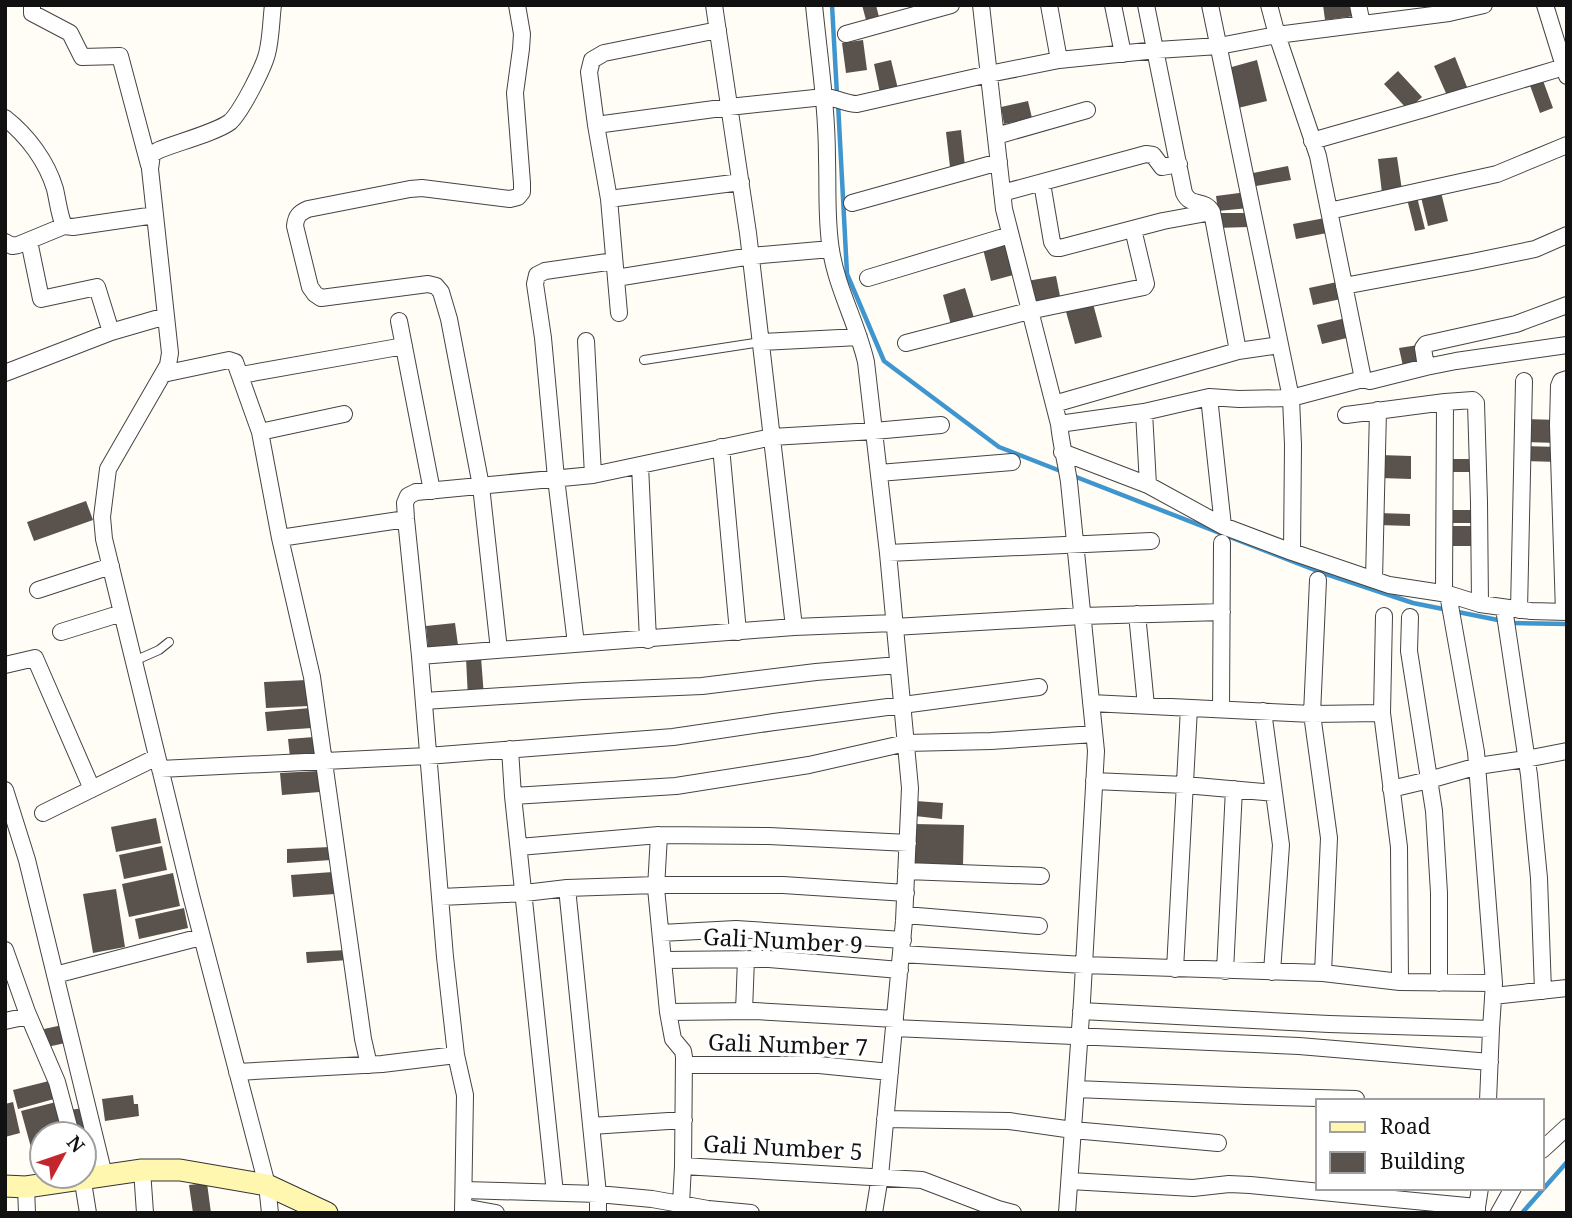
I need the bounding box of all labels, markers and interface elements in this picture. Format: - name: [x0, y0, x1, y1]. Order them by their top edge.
- street label: Gali Number 9: [702, 920, 864, 960]
- street label: Gali Number 7: [708, 1025, 868, 1063]
- legend: [1316, 1099, 1544, 1190]
- text: Road: [1380, 1112, 1431, 1140]
- north arrow: [28, 1120, 98, 1190]
- street label: Gali Number 5: [702, 1127, 864, 1167]
- text: N: [61, 1130, 91, 1158]
- text: Building: [1380, 1147, 1465, 1175]

